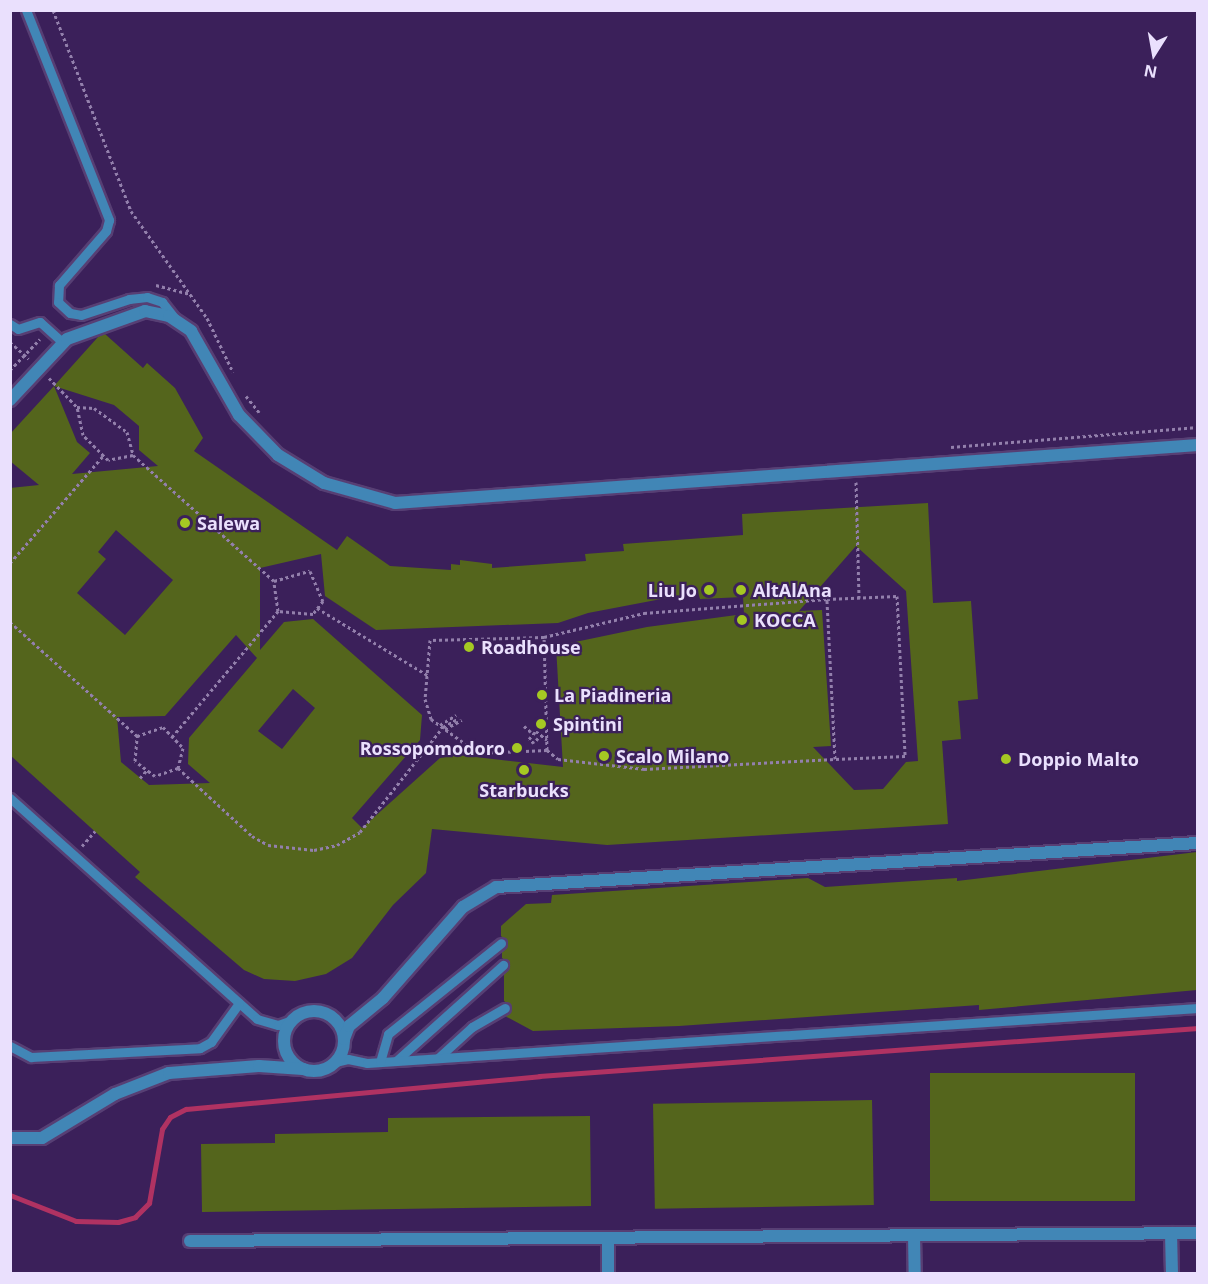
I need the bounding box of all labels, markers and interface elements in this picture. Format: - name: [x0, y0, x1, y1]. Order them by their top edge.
- north arrow: [1124, 24, 1184, 84]
- text: N: [1142, 60, 1159, 84]
- place label: Salewa: [197, 512, 260, 534]
- marker: Salewa: [178, 516, 192, 530]
- place label: Liu Jo: [648, 579, 697, 601]
- place label: AltAlAna: [753, 579, 832, 601]
- marker: Liu Jo: [702, 583, 716, 597]
- marker: AltAlAna: [734, 583, 748, 597]
- place label: KOCCA: [754, 609, 816, 631]
- marker: KOCCA: [735, 613, 749, 627]
- place label: Roadhouse: [481, 636, 581, 658]
- marker: Roadhouse: [462, 640, 476, 654]
- place label: La Piadineria: [554, 684, 671, 706]
- marker: La Piadineria: [535, 688, 549, 702]
- place label: Spintini: [553, 713, 622, 735]
- marker: Spintini: [534, 717, 548, 731]
- place label: Rossopomodoro: [360, 737, 505, 759]
- marker: Rossopomodoro: [510, 741, 524, 755]
- place label: Scalo Milano: [616, 745, 729, 767]
- place label: Doppio Malto: [1018, 748, 1139, 770]
- marker: Scalo Milano: [597, 749, 611, 763]
- marker: Doppio Malto: [999, 752, 1013, 766]
- marker: Starbucks: [517, 763, 531, 777]
- place label: Starbucks: [479, 779, 569, 801]

